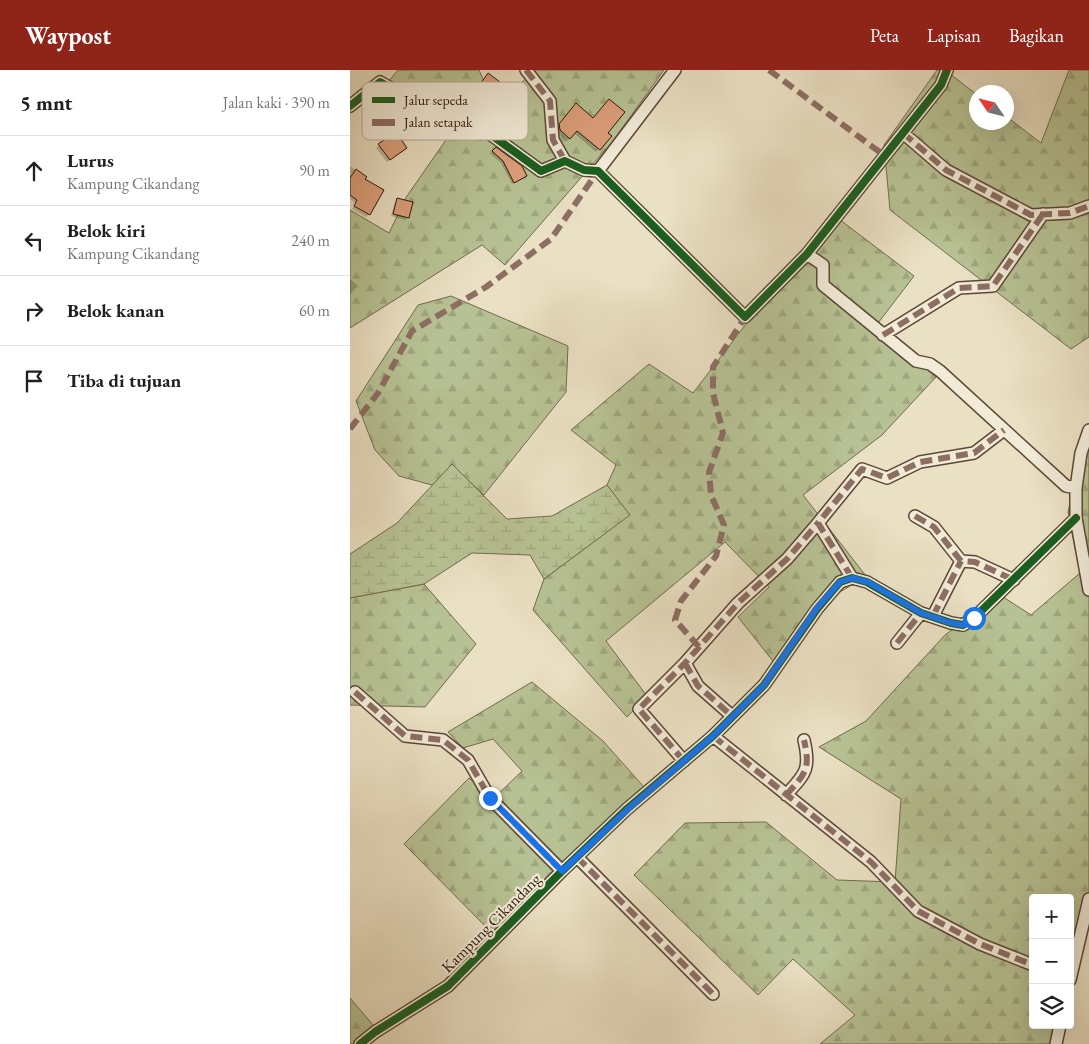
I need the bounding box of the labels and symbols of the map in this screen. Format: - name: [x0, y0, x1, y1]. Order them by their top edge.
- legend: [362, 82, 528, 140]
- north arrow: [969, 85, 1014, 130]
- text: Jalur sepeda: [403, 91, 468, 109]
- text: Jalan setapak: [403, 113, 473, 131]
- route start: [963, 607, 986, 630]
- route end: [479, 787, 502, 810]
- street label: Kampung Cikandang: [437, 868, 546, 977]

